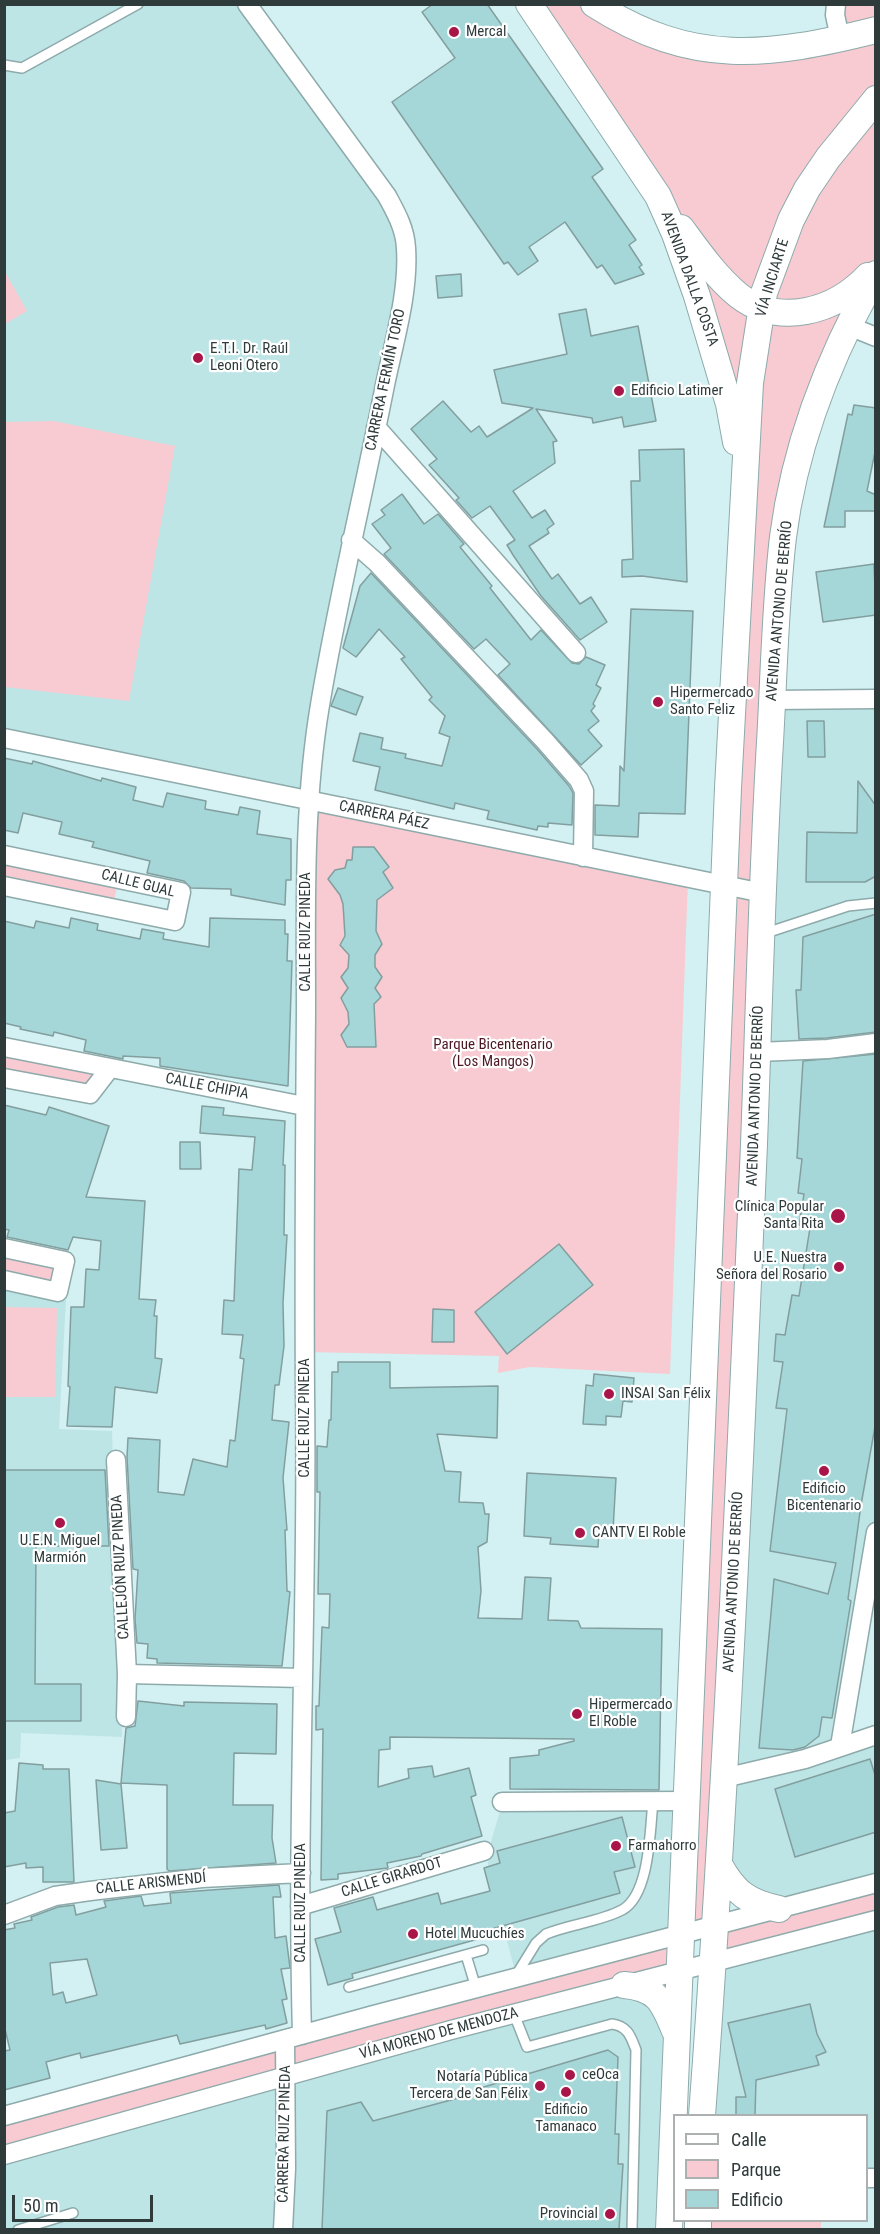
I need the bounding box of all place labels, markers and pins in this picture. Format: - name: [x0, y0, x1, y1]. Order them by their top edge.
- place label: Mercal: [466, 23, 506, 41]
- marker: Mercal: [447, 25, 461, 39]
- place label: E.T.I. Dr. Raúl Leoni Otero: [210, 340, 288, 375]
- marker: E.T.I. Dr. Raúl Leoni Otero: [191, 351, 205, 365]
- place label: Edificio Latimer: [631, 382, 723, 400]
- marker: Edificio Latimer: [612, 384, 626, 398]
- place label: Hipermercado Santo Feliz: [670, 684, 754, 719]
- marker: Hipermercado Santo Feliz: [651, 695, 665, 709]
- place label: Clínica Popular Santa Rita: [735, 1198, 824, 1233]
- marker: Clínica Popular Santa Rita: [829, 1207, 847, 1225]
- place label: U.E. Nuestra Señora del Rosario: [716, 1249, 827, 1284]
- marker: U.E. Nuestra Señora del Rosario: [832, 1260, 846, 1274]
- place label: INSAI San Félix: [621, 1385, 711, 1403]
- marker: INSAI San Félix: [602, 1387, 616, 1401]
- marker: Edificio Bicentenario: [817, 1464, 831, 1478]
- place label: Edificio Bicentenario: [787, 1480, 861, 1515]
- marker: U.E.N. Miguel Marmión: [53, 1516, 67, 1530]
- place label: CANTV El Roble: [592, 1524, 686, 1542]
- marker: CANTV El Roble: [573, 1526, 587, 1540]
- place label: U.E.N. Miguel Marmión: [20, 1532, 100, 1567]
- place label: Hipermercado El Roble: [589, 1696, 673, 1731]
- marker: Hipermercado El Roble: [570, 1707, 584, 1721]
- place label: Farmahorro: [628, 1837, 696, 1855]
- marker: Farmahorro: [609, 1839, 623, 1853]
- place label: Hotel Mucuchíes: [425, 1925, 525, 1943]
- marker: Hotel Mucuchíes: [406, 1927, 420, 1941]
- place label: ceOca: [582, 2066, 619, 2084]
- place label: Notaría Pública Tercera de San Félix: [409, 2068, 528, 2103]
- marker: ceOca: [563, 2068, 577, 2082]
- marker: Notaría Pública Tercera de San Félix: [533, 2079, 547, 2093]
- marker: Edificio Tamanaco: [559, 2085, 573, 2099]
- place label: Edificio Tamanaco: [535, 2101, 597, 2136]
- place label: Provincial: [540, 2205, 598, 2223]
- marker: Provincial: [603, 2207, 617, 2221]

